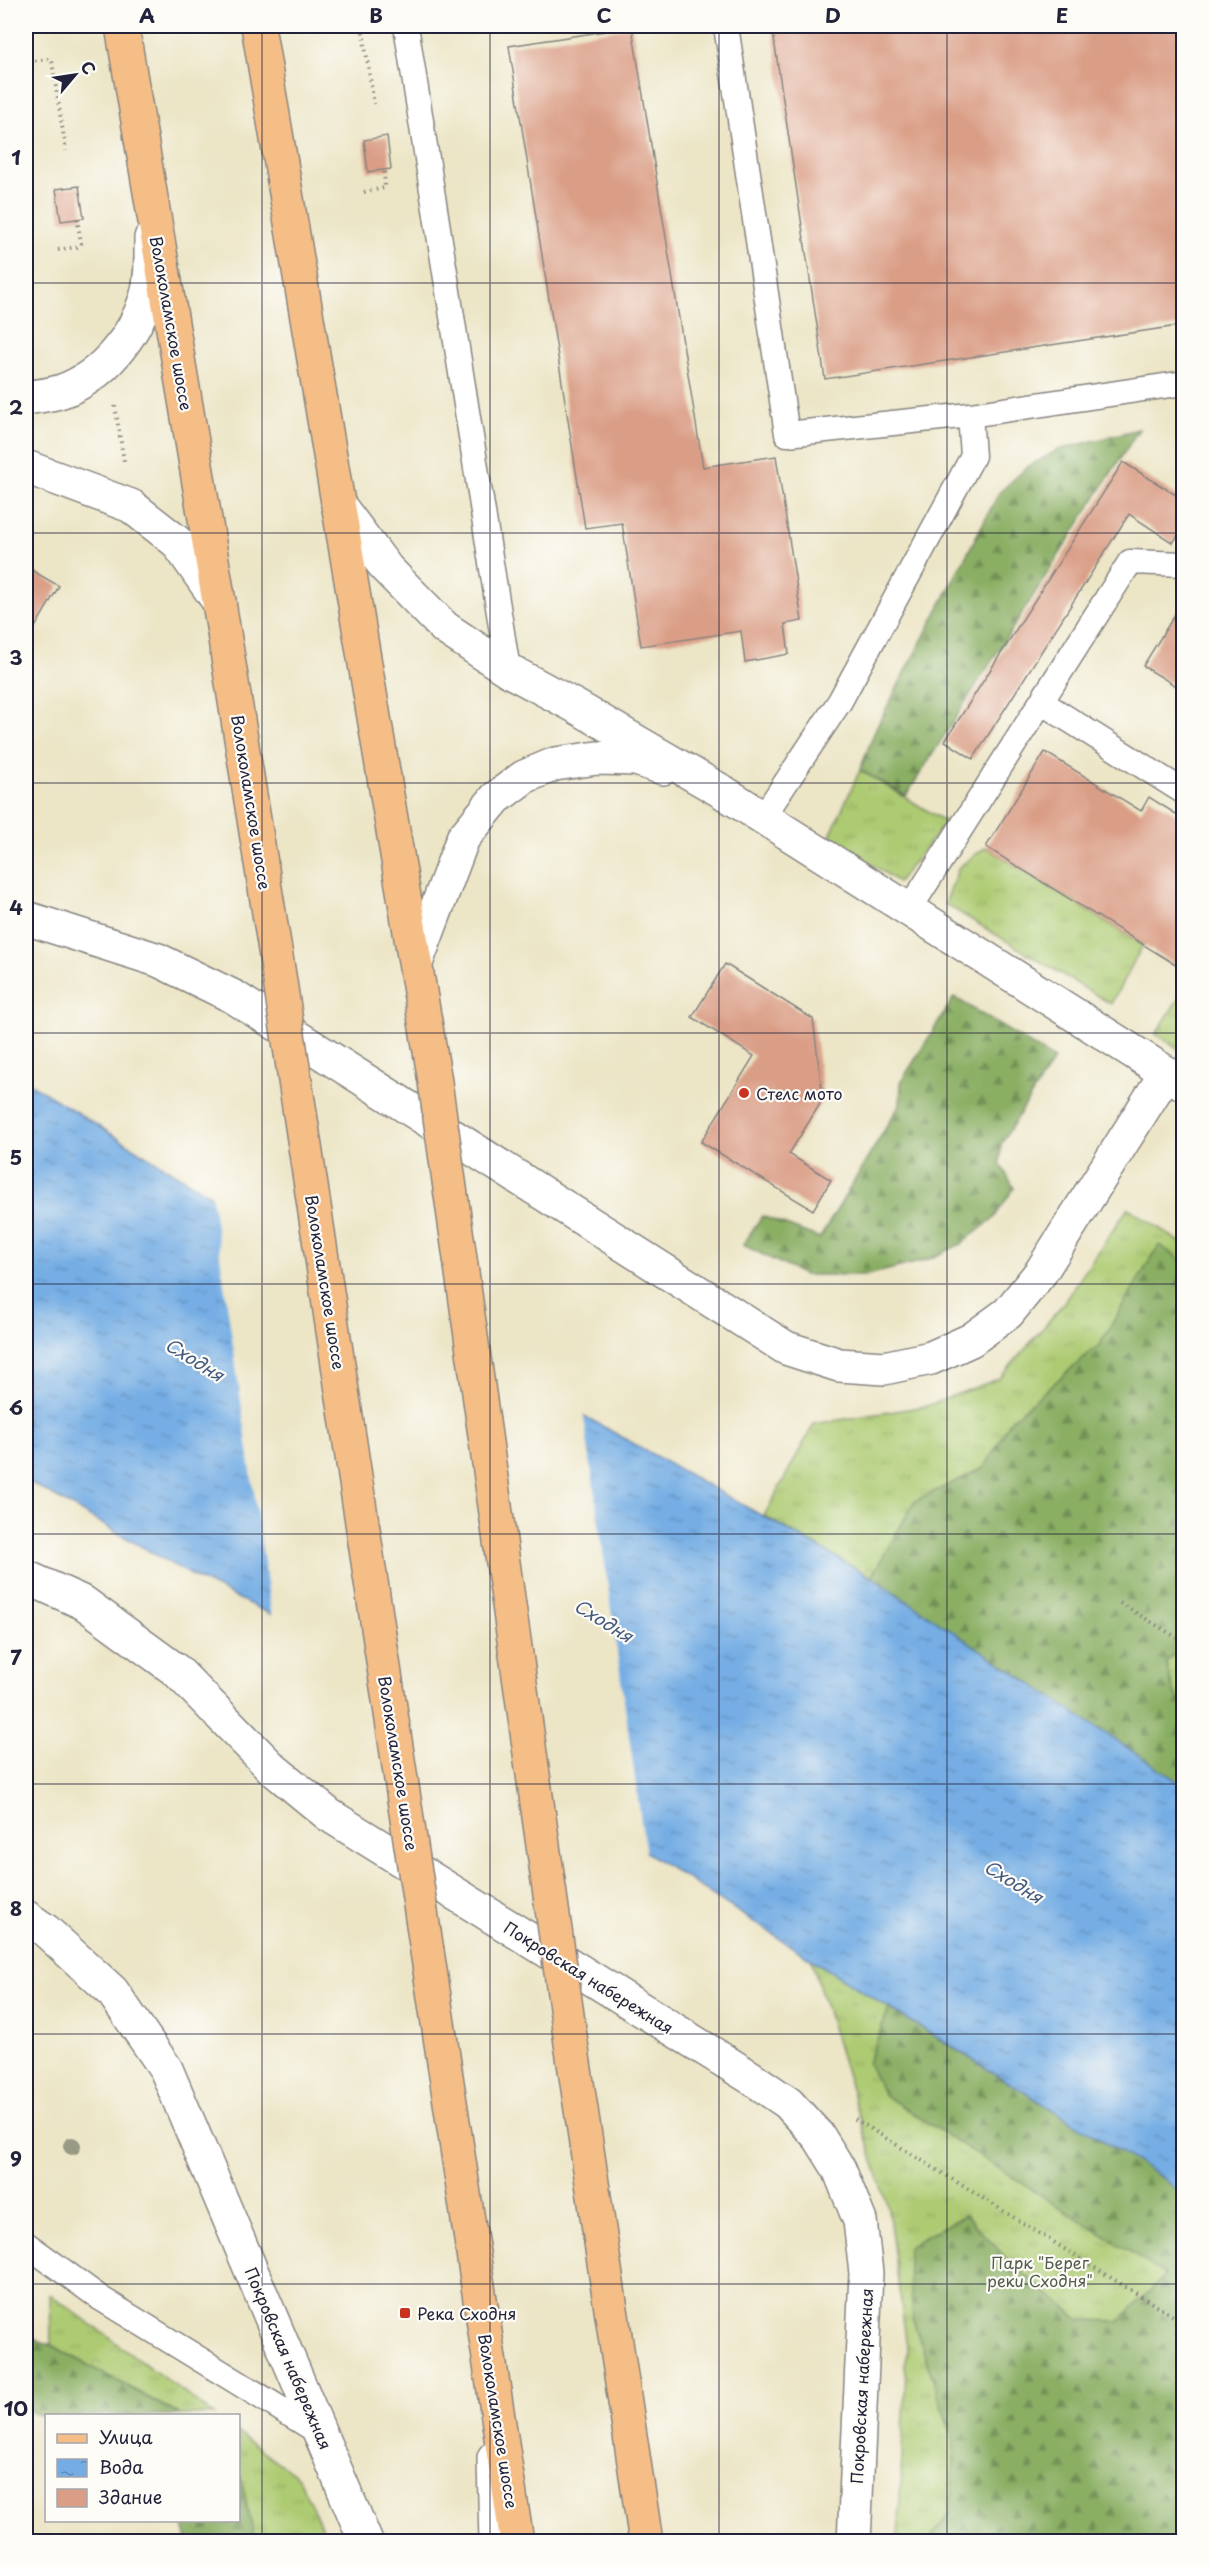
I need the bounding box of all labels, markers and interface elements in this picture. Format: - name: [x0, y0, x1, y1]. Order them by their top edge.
- text: A: [139, 0, 155, 30]
- text: B: [369, 0, 383, 30]
- text: C: [596, 0, 612, 30]
- text: D: [825, 0, 841, 30]
- text: E: [1056, 0, 1068, 30]
- north arrow: [45, 45, 105, 105]
- text: С: [76, 56, 102, 78]
- text: 1: [11, 142, 21, 172]
- street label: Волоколамское шоссе: [145, 234, 199, 412]
- text: 2: [9, 392, 23, 422]
- text: 3: [9, 642, 23, 672]
- street label: Волоколамское шоссе: [226, 713, 278, 891]
- text: 4: [9, 892, 23, 922]
- place label: Стелс мото: [756, 1081, 843, 1105]
- marker: Стелс мото: [737, 1086, 751, 1100]
- text: 5: [10, 1142, 22, 1172]
- street label: Волоколамское шоссе: [300, 1193, 352, 1371]
- water label: Сходня: [160, 1330, 231, 1388]
- text: 6: [9, 1392, 23, 1422]
- water label: Сходня: [569, 1591, 640, 1649]
- text: 7: [10, 1642, 22, 1672]
- street label: Волоколамское шоссе: [373, 1674, 425, 1852]
- water label: Сходня: [979, 1852, 1050, 1910]
- text: 8: [10, 1893, 22, 1923]
- street label: Покровская набережная: [500, 1915, 678, 2039]
- text: 9: [10, 2143, 22, 2173]
- park label: Парк "Берег реки Сходня": [987, 2250, 1093, 2292]
- street label: Покровская набережная: [240, 2263, 338, 2453]
- street label: Покровская набережная: [844, 2288, 878, 2484]
- place label: Река Сходня: [417, 2301, 516, 2325]
- marker: Река Сходня: [398, 2306, 412, 2320]
- street label: Волоколамское шоссе: [473, 2332, 525, 2510]
- text: 10: [4, 2393, 28, 2423]
- legend: [45, 2414, 240, 2522]
- text: Улица: [99, 2423, 153, 2450]
- text: Вода: [99, 2453, 144, 2480]
- text: Здание: [99, 2483, 162, 2510]

